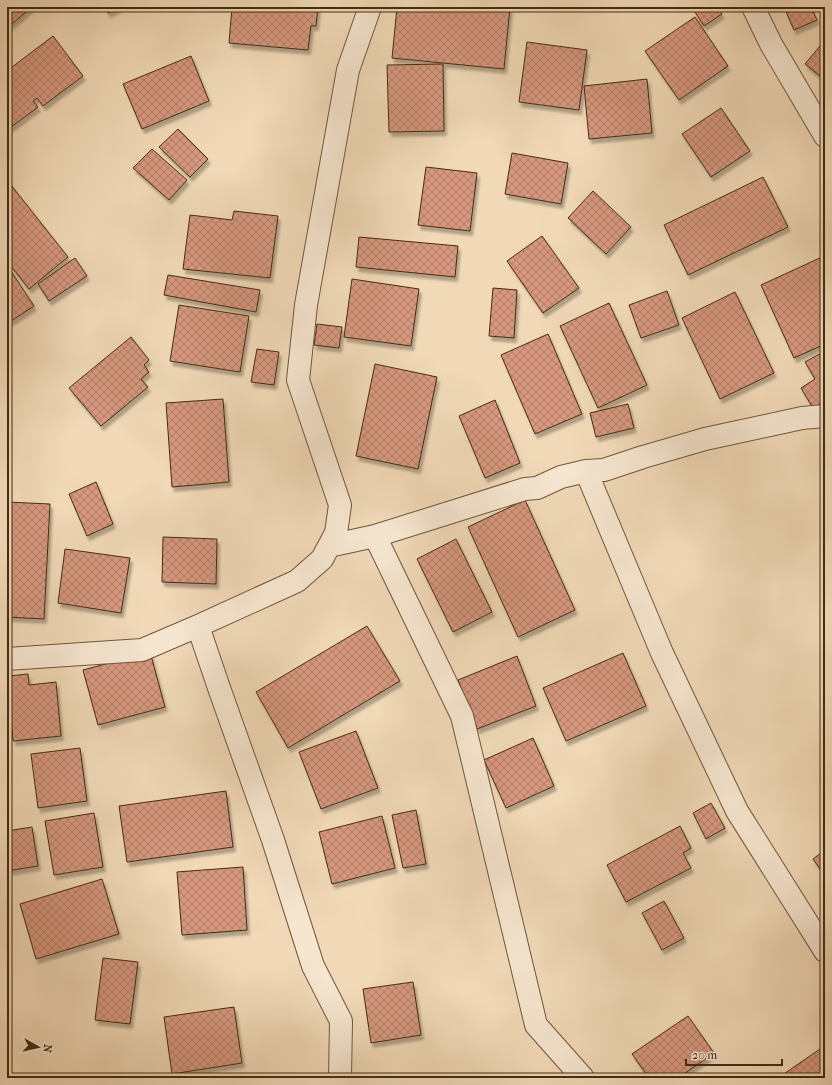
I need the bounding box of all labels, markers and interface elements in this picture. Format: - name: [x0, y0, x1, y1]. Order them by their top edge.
- north arrow: [18, 1027, 58, 1067]
- scale bar: [686, 1041, 782, 1067]
- text: N: [40, 1043, 54, 1054]
- text: 20 m: [692, 1048, 717, 1062]

